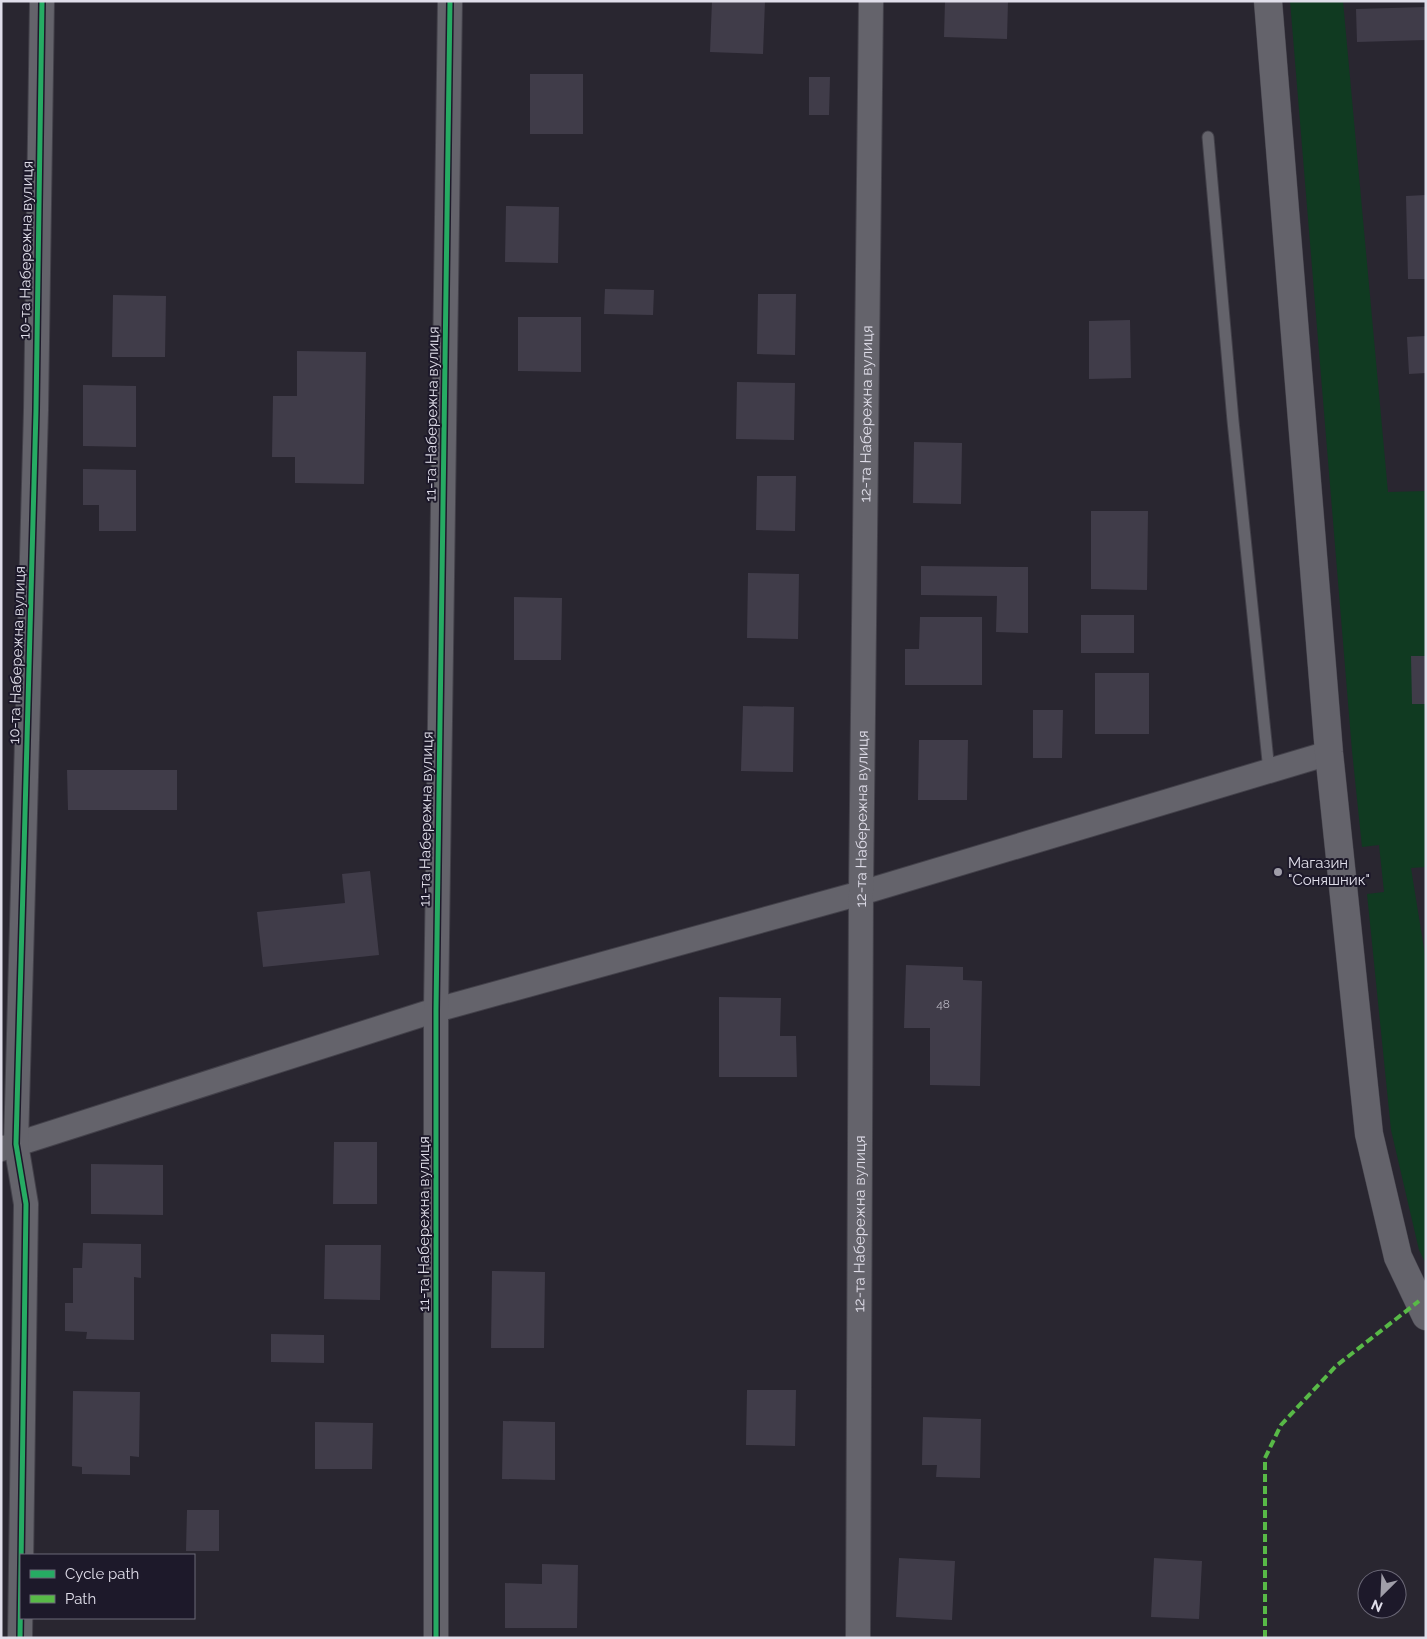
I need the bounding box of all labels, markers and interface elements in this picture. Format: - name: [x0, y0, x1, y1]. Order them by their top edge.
- street label: 10-та Набережна вулиця: [15, 161, 37, 339]
- street label: 12-та Набережна вулиця: [856, 325, 876, 503]
- street label: 11-та Набережна вулиця: [421, 326, 443, 502]
- street label: 10-та Набережна вулиця: [5, 566, 29, 744]
- street label: 12-та Набережна вулиця: [852, 730, 872, 908]
- street label: 11-та Набережна вулиця: [415, 731, 437, 907]
- place label: Магазин "Соняшник": [1288, 854, 1370, 889]
- marker: Магазин "Соняшник": [1272, 866, 1284, 878]
- house number: 48: [936, 997, 950, 1011]
- street label: 12-та Набережна вулиця: [850, 1135, 869, 1313]
- street label: 11-та Набережна вулиця: [415, 1136, 433, 1312]
- legend: [20, 1554, 195, 1619]
- text: Cycle path: [65, 1565, 139, 1583]
- north arrow: [1357, 1569, 1407, 1619]
- text: Path: [65, 1590, 96, 1608]
- text: N: [1369, 1596, 1385, 1615]

